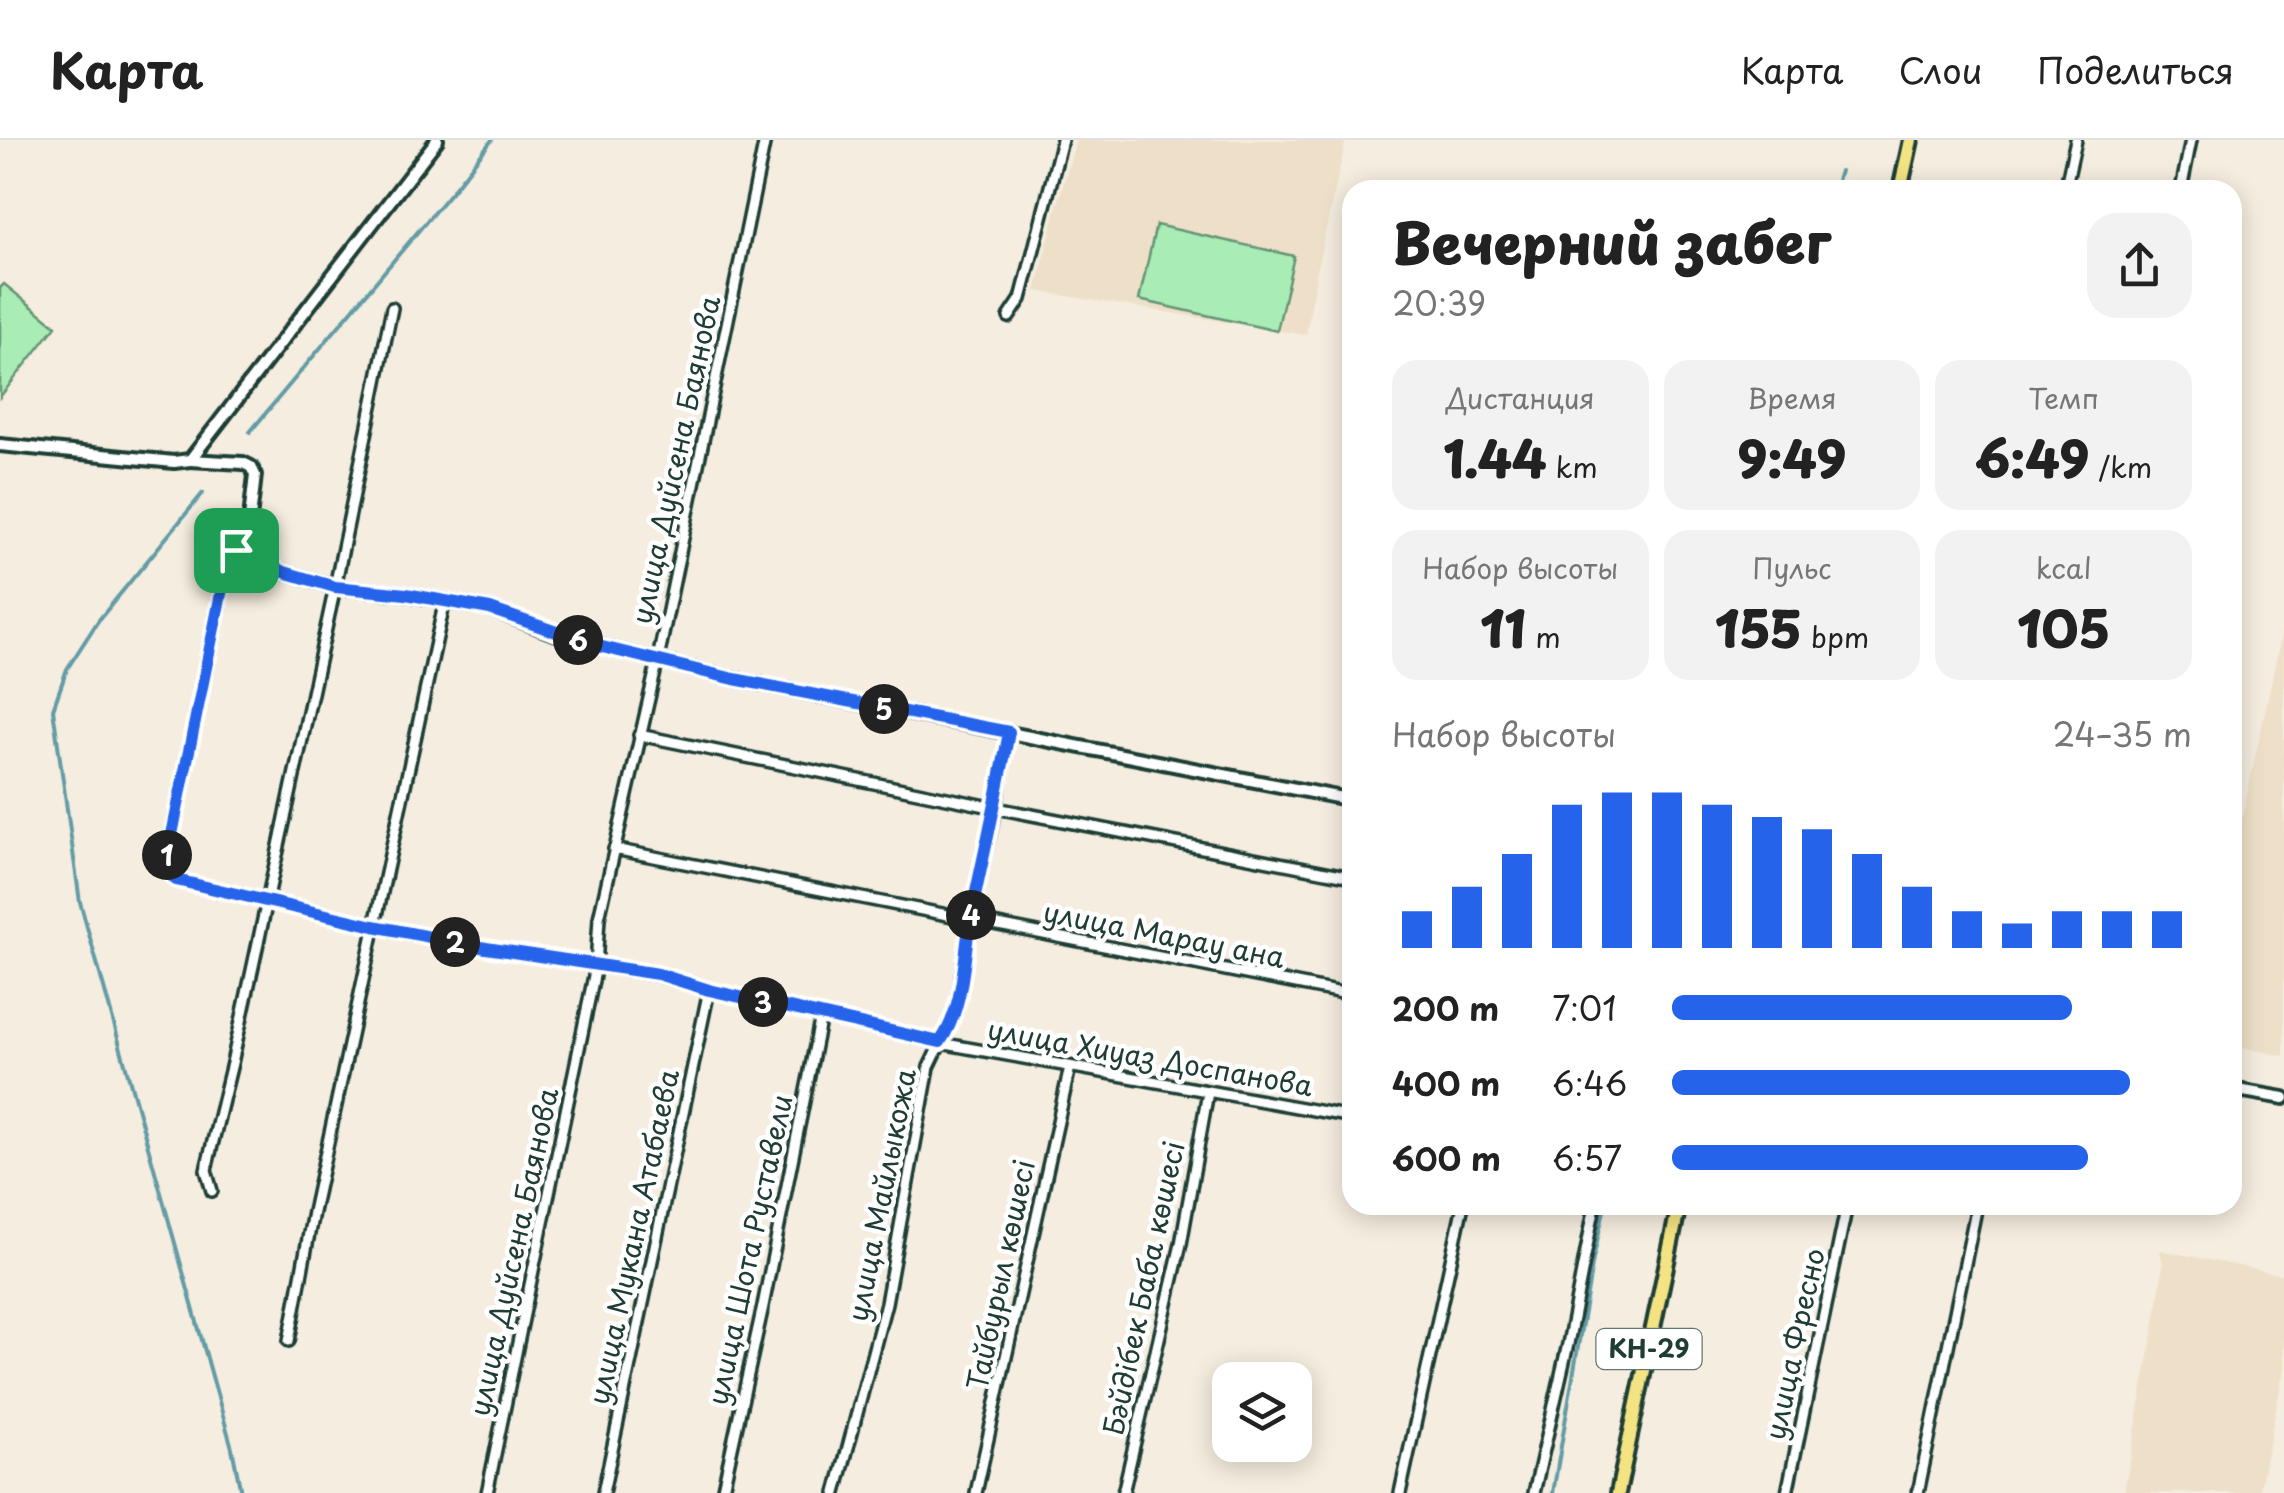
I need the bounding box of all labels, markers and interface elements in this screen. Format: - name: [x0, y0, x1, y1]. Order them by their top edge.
- text: Карта: [50, 33, 204, 105]
- text: Карта: [1741, 43, 1843, 96]
- text: Слои: [1898, 43, 1982, 96]
- text: Поделиться: [2037, 43, 2234, 96]
- text: Вечерний забег: [1392, 200, 1831, 283]
- button: share: [2087, 213, 2192, 318]
- text: 20:39: [1392, 279, 1486, 327]
- street label: улица Дуйсена Баянова: [619, 291, 730, 628]
- text: Дистанция: [1446, 376, 1595, 419]
- text: Время: [1747, 376, 1837, 419]
- text: Темп: [2028, 376, 2099, 419]
- text: 1.44: [1443, 419, 1547, 495]
- text: 9:49: [1737, 419, 1847, 495]
- text: 6:49: [1975, 419, 2090, 495]
- text: km: [1547, 445, 1598, 488]
- text: /km: [2090, 445, 2152, 488]
- pin: [194, 508, 279, 593]
- icon: arrive: [209, 523, 264, 578]
- text: Набор высоты: [1422, 546, 1618, 589]
- text: Пульс: [1752, 546, 1832, 589]
- text: kcal: [2036, 546, 2092, 589]
- text: 11: [1480, 589, 1526, 665]
- text: 155: [1715, 589, 1802, 665]
- text: 105: [2017, 589, 2110, 665]
- pin: 6: [553, 615, 603, 665]
- text: m: [1526, 615, 1561, 658]
- text: bpm: [1802, 615, 1869, 658]
- text: 6: [568, 618, 588, 661]
- pin: 5: [859, 684, 909, 734]
- text: 5: [875, 687, 893, 730]
- text: Набор высоты: [1392, 710, 1616, 758]
- text: 24–35 m: [2053, 710, 2192, 758]
- pin: 1: [142, 830, 192, 880]
- text: 1: [160, 833, 174, 876]
- street label: улица Марау ана: [1040, 889, 1289, 978]
- pin: 4: [946, 890, 996, 940]
- text: 4: [961, 893, 981, 936]
- pin: 2: [430, 917, 480, 967]
- text: 2: [445, 920, 465, 963]
- pin: 3: [738, 977, 788, 1027]
- text: 3: [754, 980, 772, 1023]
- text: 200 m: [1392, 984, 1499, 1032]
- text: 7:01: [1552, 984, 1617, 1032]
- street label: улица Хиуаз Доспанова: [984, 1007, 1317, 1106]
- text: 400 m: [1392, 1059, 1500, 1107]
- text: 6:46: [1552, 1059, 1627, 1107]
- street label: улица Майлыкожа: [835, 1064, 926, 1325]
- street label: улица Мукана Атабаева: [576, 1065, 689, 1408]
- street label: улица Дуйсена Баянова: [457, 1083, 568, 1420]
- street label: улица Шота Руставели: [695, 1091, 802, 1409]
- text: 600 m: [1392, 1134, 1501, 1182]
- text: 6:57: [1552, 1134, 1622, 1182]
- street label: Бәйдібек Баба көшесі: [1090, 1137, 1195, 1438]
- street label: Тайбурыл көшесі: [954, 1155, 1045, 1394]
- street label: улица Фресно: [1752, 1244, 1835, 1443]
- road number: КН-29: [1596, 1329, 1702, 1369]
- map controls: [1212, 1362, 1312, 1462]
- button: layers: [1212, 1362, 1312, 1462]

